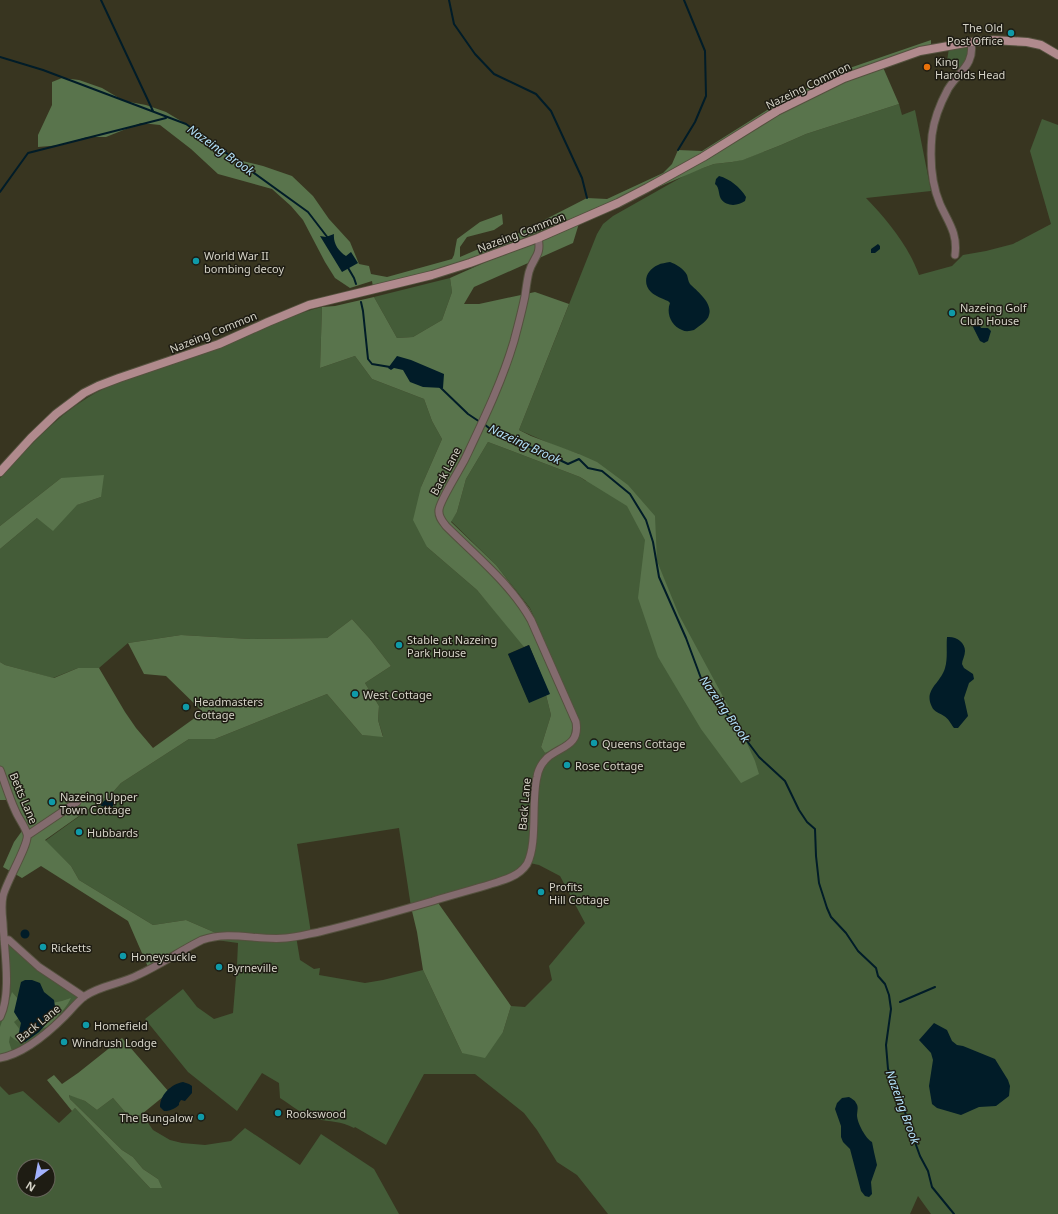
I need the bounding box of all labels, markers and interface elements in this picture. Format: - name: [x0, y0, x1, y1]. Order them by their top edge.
- place label: The Old Post Office: [947, 20, 1003, 48]
- marker: The Old Post Office: [1006, 28, 1016, 38]
- place label: King Harolds Head: [935, 54, 1005, 82]
- street label: Nazeing Common: [763, 58, 853, 112]
- marker: King Harolds Head: [922, 62, 932, 72]
- water label: Nazeing Brook: [184, 121, 259, 180]
- street label: Nazeing Common: [475, 208, 567, 256]
- place label: World War II bombing decoy: [204, 248, 284, 276]
- marker: World War II bombing decoy: [191, 256, 201, 266]
- place label: Nazeing Golf Club House: [960, 300, 1028, 328]
- street label: Nazeing Common: [167, 308, 259, 356]
- marker: Nazeing Golf Club House: [947, 308, 957, 318]
- water label: Nazeing Brook: [486, 420, 565, 469]
- street label: Back Lane: [426, 444, 464, 498]
- place label: Stable at Nazeing Park House: [407, 632, 497, 660]
- marker: Stable at Nazeing Park House: [394, 640, 404, 650]
- water label: Nazeing Brook: [696, 672, 755, 747]
- place label: West Cottage: [363, 687, 432, 702]
- marker: West Cottage: [350, 689, 360, 699]
- place label: Headmasters Cottage: [194, 694, 263, 722]
- marker: Headmasters Cottage: [181, 702, 191, 712]
- place label: Queens Cottage: [602, 736, 685, 751]
- marker: Queens Cottage: [589, 738, 599, 748]
- place label: Rose Cottage: [575, 758, 644, 773]
- marker: Rose Cottage: [562, 760, 572, 770]
- street label: Betts Lane: [6, 770, 42, 826]
- street label: Back Lane: [514, 777, 534, 831]
- place label: Nazeing Upper Town Cottage: [60, 789, 138, 817]
- marker: Nazeing Upper Town Cottage: [47, 797, 57, 807]
- place label: Hubbards: [87, 825, 138, 840]
- marker: Hubbards: [74, 827, 84, 837]
- place label: Profits Hill Cottage: [549, 879, 609, 907]
- marker: Profits Hill Cottage: [536, 887, 546, 897]
- place label: Ricketts: [51, 940, 91, 955]
- marker: Ricketts: [38, 942, 48, 952]
- place label: Honeysuckle: [131, 949, 196, 964]
- marker: Honeysuckle: [118, 951, 128, 961]
- place label: Byrneville: [227, 960, 277, 975]
- marker: Byrneville: [214, 962, 224, 972]
- street label: Back Lane: [13, 1001, 63, 1045]
- place label: Homefield: [94, 1018, 148, 1033]
- marker: Homefield: [81, 1020, 91, 1030]
- place label: Windrush Lodge: [72, 1035, 157, 1050]
- marker: Windrush Lodge: [59, 1037, 69, 1047]
- water label: Nazeing Brook: [882, 1067, 925, 1148]
- place label: Rookswood: [286, 1106, 346, 1121]
- marker: Rookswood: [273, 1108, 283, 1118]
- place label: The Bungalow: [119, 1110, 193, 1125]
- marker: The Bungalow: [196, 1112, 206, 1122]
- north arrow: [16, 1158, 56, 1198]
- text: N: [23, 1178, 38, 1196]

